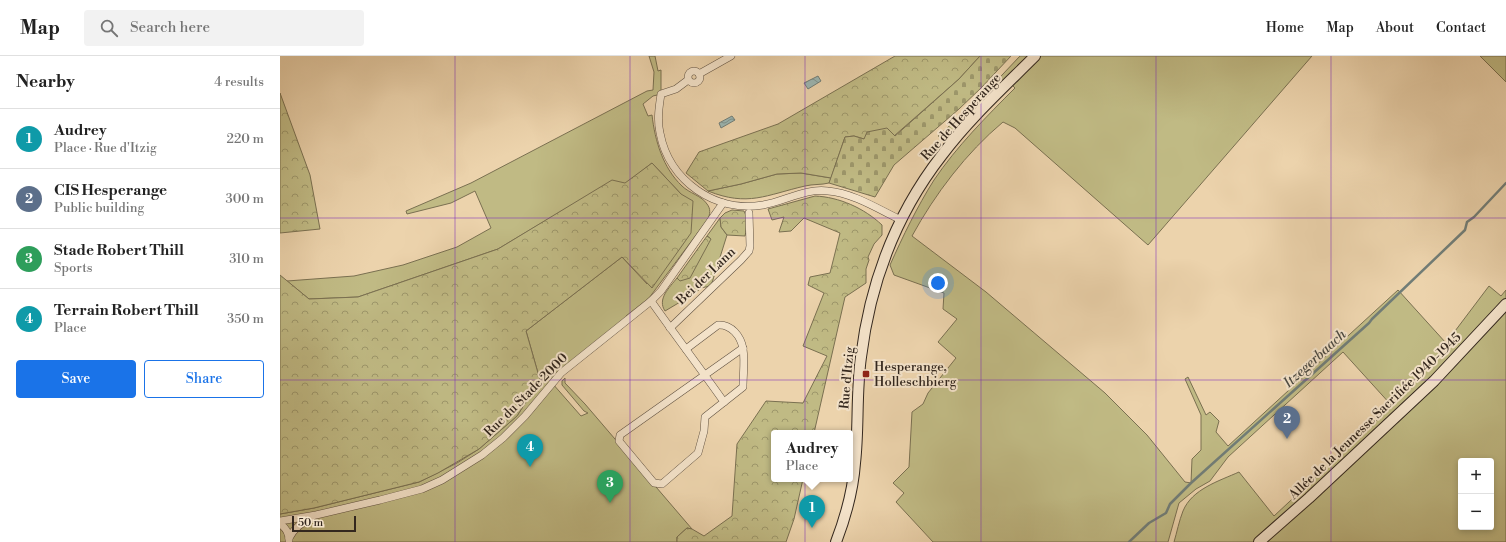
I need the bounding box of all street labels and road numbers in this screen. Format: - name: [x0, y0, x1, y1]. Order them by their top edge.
- street label: Rue de Hesperange: [918, 70, 1005, 164]
- street label: Bei der Lann: [673, 244, 739, 309]
- street label: Allée de la Jeunesse Sacrifiée 1940-1945: [1285, 329, 1465, 504]
- street label: Rue d'Itzig: [836, 346, 858, 410]
- street label: Rue du Stade 2000: [481, 350, 571, 440]

